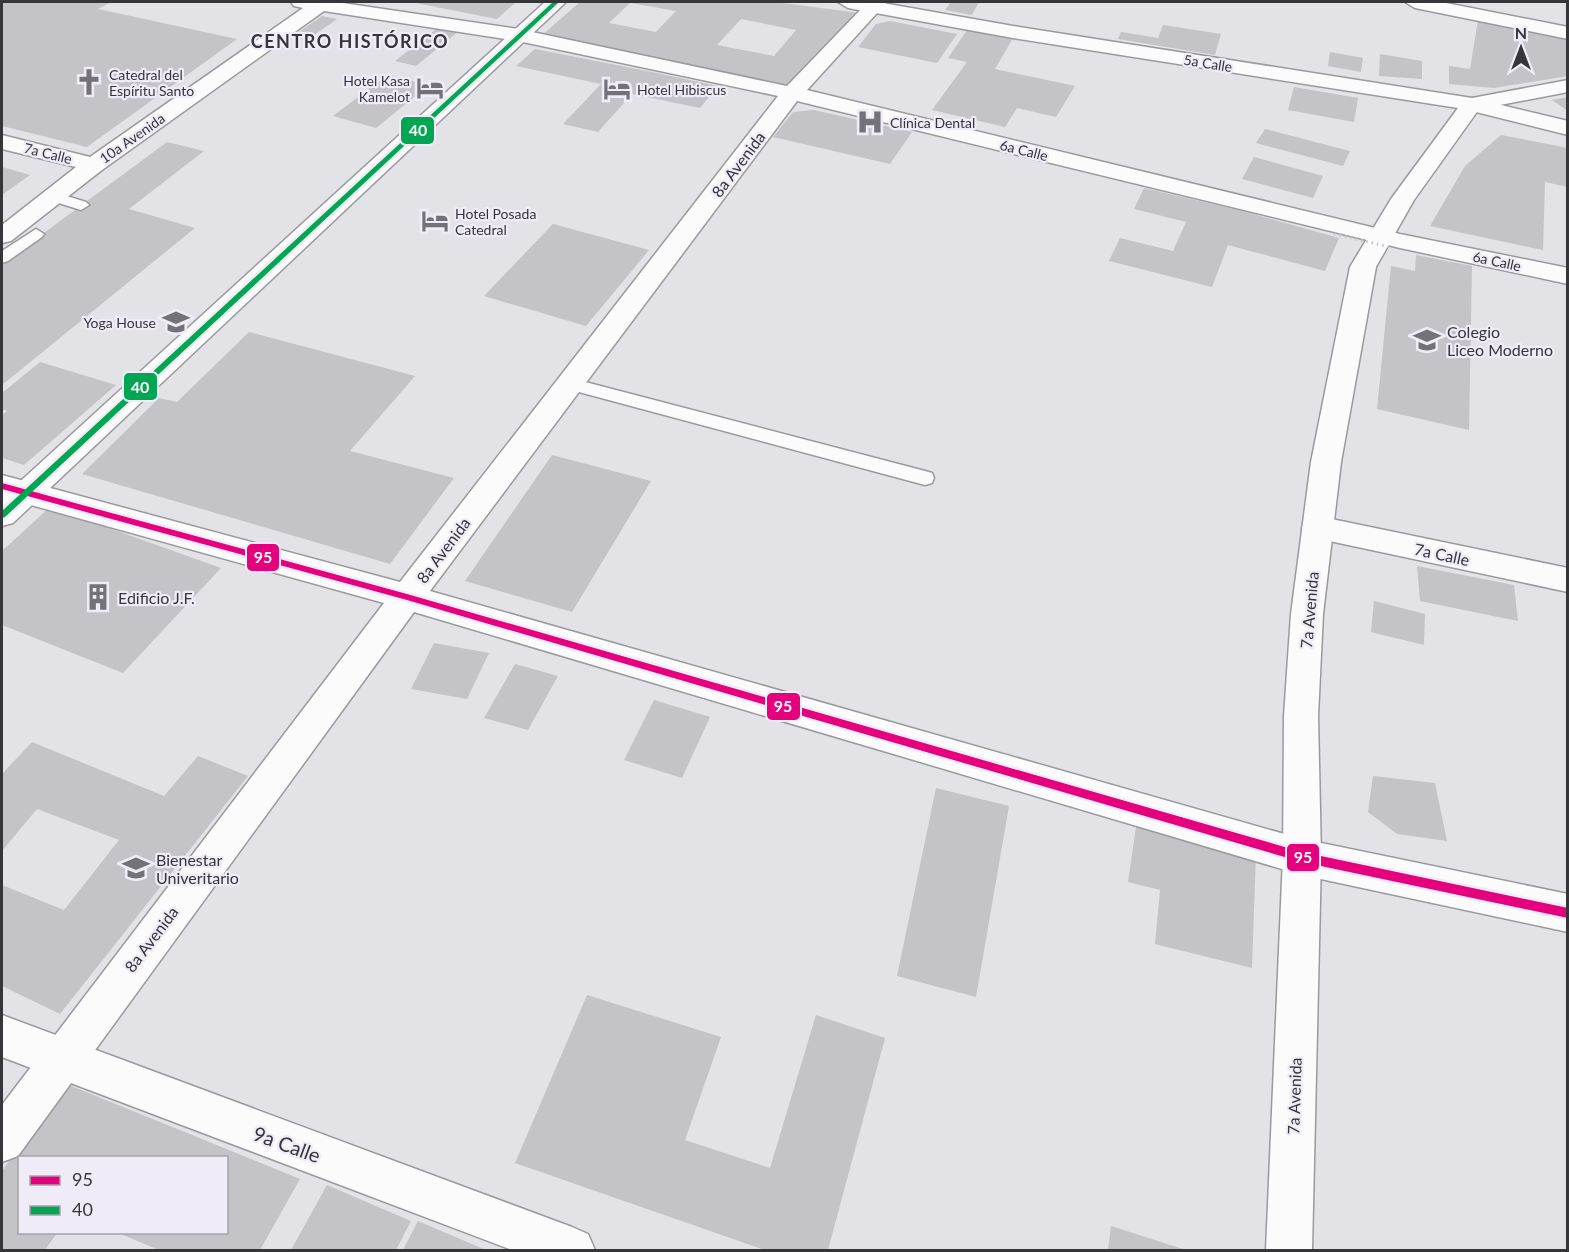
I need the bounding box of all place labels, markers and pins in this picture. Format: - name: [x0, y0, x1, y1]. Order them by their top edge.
- place label: Catedral del Espíritu Santo: [109, 66, 194, 99]
- church icon: Catedral del Espíritu Santo: [74, 67, 104, 97]
- place label: Hotel Kasa Kamelot: [343, 72, 410, 105]
- hotel icon: Hotel Kasa Kamelot: [415, 73, 445, 103]
- hotel icon: Hotel Hibiscus: [602, 74, 632, 104]
- place label: Hotel Hibiscus: [637, 81, 726, 98]
- hospital icon: Clínica Dental: [855, 107, 885, 137]
- place label: Clínica Dental: [890, 114, 975, 131]
- place label: Hotel Posada Catedral: [455, 205, 536, 238]
- hotel icon: Hotel Posada Catedral: [420, 206, 450, 236]
- school or university icon: Yoga House: [161, 307, 191, 337]
- place label: Yoga House: [83, 314, 156, 331]
- place label: Colegio Liceo Moderno: [1447, 322, 1553, 359]
- school or university icon: Colegio Liceo Moderno: [1412, 325, 1442, 355]
- building icon: Edificio J.F.: [83, 582, 113, 612]
- place label: Edificio J.F.: [118, 588, 195, 607]
- place label: Bienestar Univeritario: [156, 850, 239, 887]
- school or university icon: Bienestar Univeritario: [121, 853, 151, 883]

